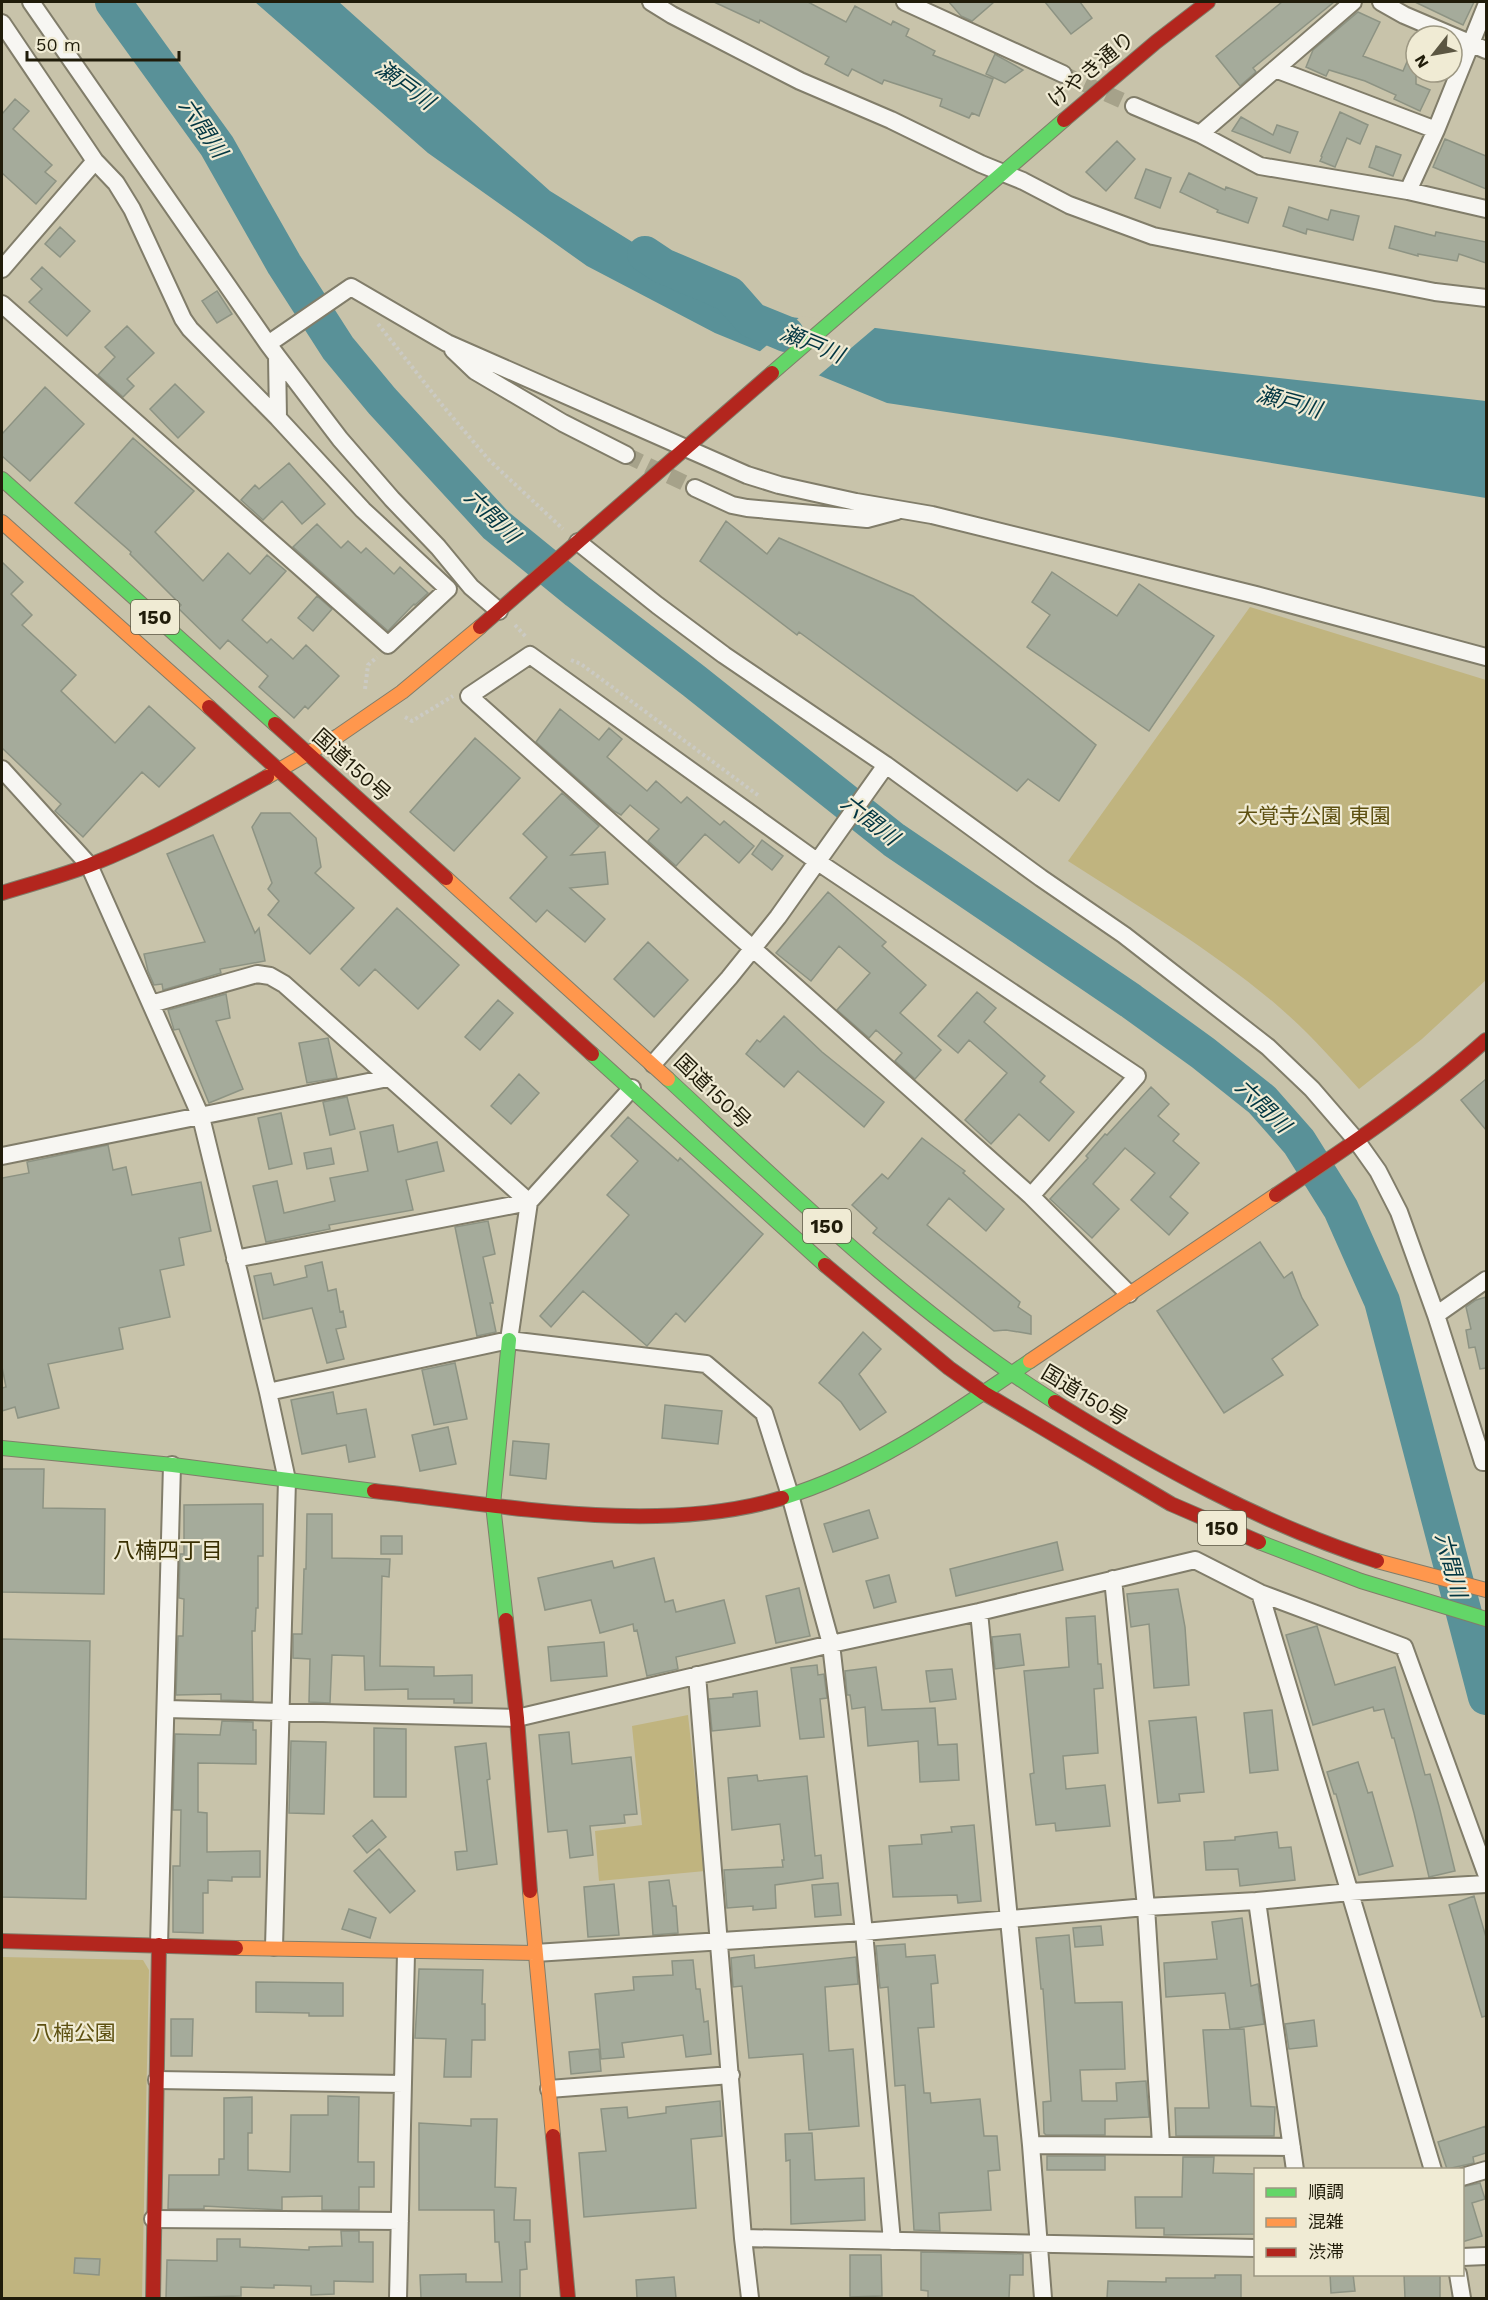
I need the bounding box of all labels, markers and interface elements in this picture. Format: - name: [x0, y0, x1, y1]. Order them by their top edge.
- scale bar: [27, 24, 178, 62]
- north arrow: [1404, 24, 1464, 84]
- street label: けやき通り: [1043, 26, 1139, 112]
- text: 50 m: [36, 34, 81, 55]
- text: N: [1410, 51, 1433, 71]
- water label: 瀬戸川: [371, 55, 441, 116]
- water label: 六間川: [174, 94, 233, 164]
- water label: 瀬戸川: [777, 320, 849, 369]
- water label: 瀬戸川: [1254, 381, 1326, 423]
- water label: 六間川: [460, 484, 526, 549]
- road number: 150: [131, 600, 179, 634]
- street label: 国道150号: [308, 723, 396, 807]
- water label: 六間川: [836, 790, 905, 851]
- park label: 大覚寺公園 東園: [1237, 803, 1391, 828]
- street label: 国道150号: [670, 1048, 756, 1134]
- water label: 六間川: [1231, 1074, 1297, 1139]
- road number: 150: [803, 1209, 851, 1243]
- street label: 国道150号: [1037, 1359, 1133, 1431]
- road number: 150: [1198, 1511, 1246, 1545]
- water label: 六間川: [1430, 1530, 1472, 1602]
- district label: 八楠四丁目: [113, 1538, 223, 1563]
- park label: 八楠公園: [32, 2020, 116, 2045]
- legend: [1254, 2168, 1464, 2276]
- text: 順調: [1308, 2181, 1344, 2202]
- text: 混雑: [1308, 2211, 1344, 2232]
- text: 渋滞: [1308, 2241, 1344, 2262]

